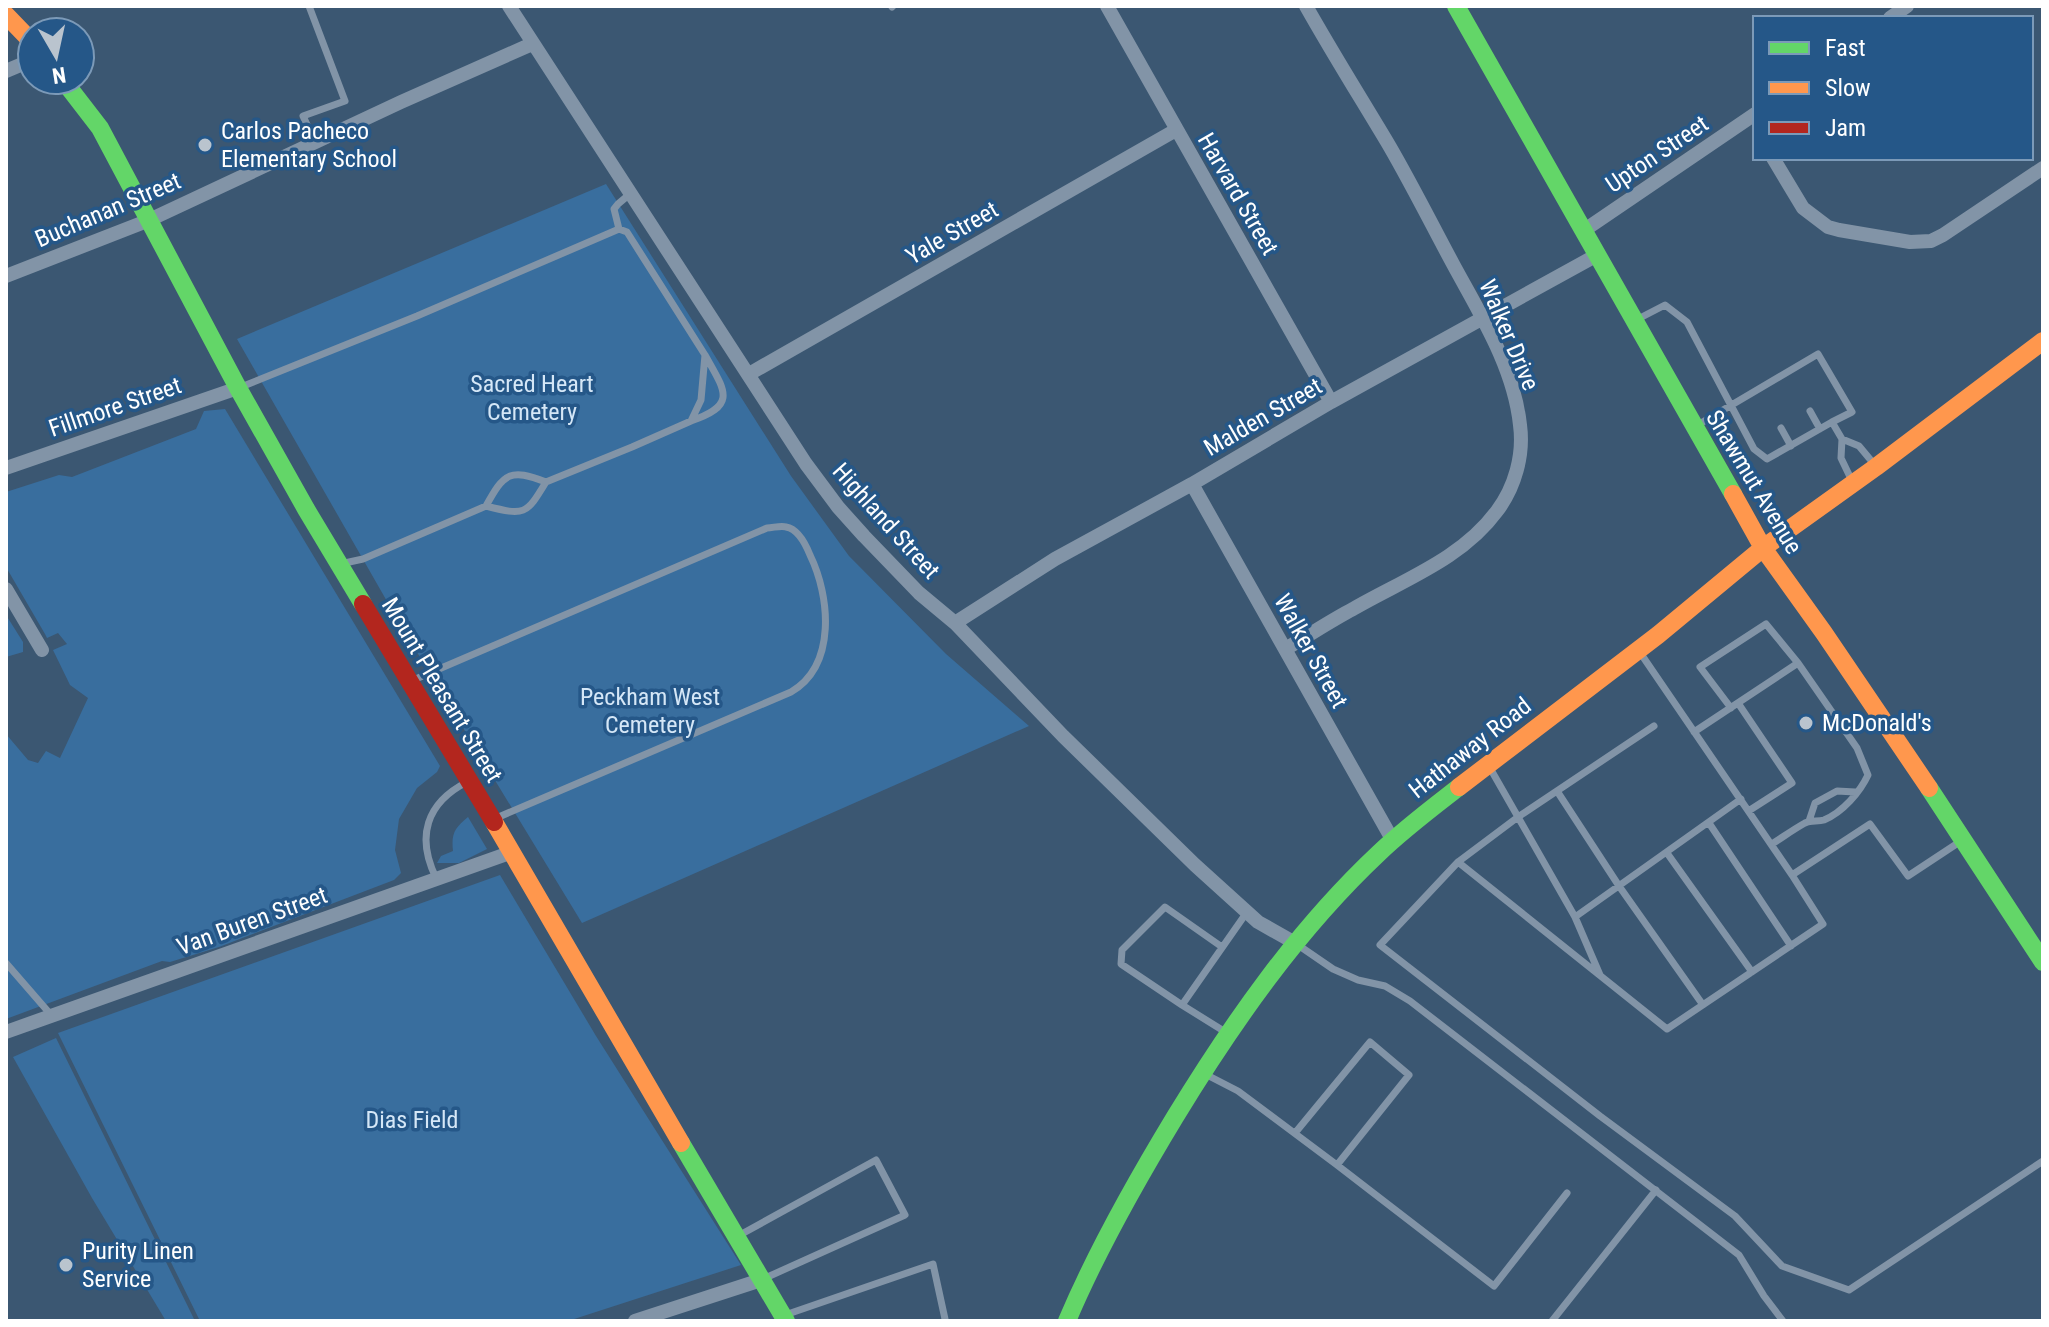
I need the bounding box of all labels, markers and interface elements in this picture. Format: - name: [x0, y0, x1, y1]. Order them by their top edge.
- north arrow: [16, 16, 96, 96]
- legend: [1753, 16, 2033, 160]
- text: Fast: [1825, 34, 1866, 62]
- text: N: [50, 62, 68, 89]
- text: Slow: [1825, 74, 1871, 102]
- street label: Upton Street: [1600, 110, 1714, 198]
- text: Jam: [1825, 114, 1866, 142]
- place label: Carlos Pacheco Elementary School: [221, 117, 397, 173]
- street label: Harvard Street: [1192, 128, 1284, 260]
- marker: Carlos Pacheco Elementary School: [196, 136, 214, 154]
- street label: Buchanan Street: [31, 167, 185, 253]
- street label: Yale Street: [901, 195, 1003, 271]
- street label: Walker Drive: [1473, 275, 1545, 395]
- park label: Sacred Heart Cemetery: [470, 370, 594, 426]
- street label: Fillmore Street: [45, 371, 185, 443]
- street label: Malden Street: [1199, 372, 1327, 462]
- street label: Shawmut Avenue: [1700, 405, 1808, 559]
- street label: Highland Street: [827, 457, 945, 585]
- street label: Walker Street: [1268, 589, 1354, 713]
- street label: Mount Pleasant Street: [376, 593, 508, 787]
- park label: Peckham West Cemetery: [580, 683, 720, 739]
- street label: Hathaway Road: [1403, 692, 1537, 804]
- place label: McDonald's: [1822, 709, 1932, 737]
- marker: McDonald's: [1797, 714, 1815, 732]
- street label: Van Buren Street: [173, 881, 331, 961]
- park label: Dias Field: [366, 1106, 458, 1134]
- place label: Purity Linen Service: [82, 1237, 194, 1293]
- marker: Purity Linen Service: [57, 1256, 75, 1274]

